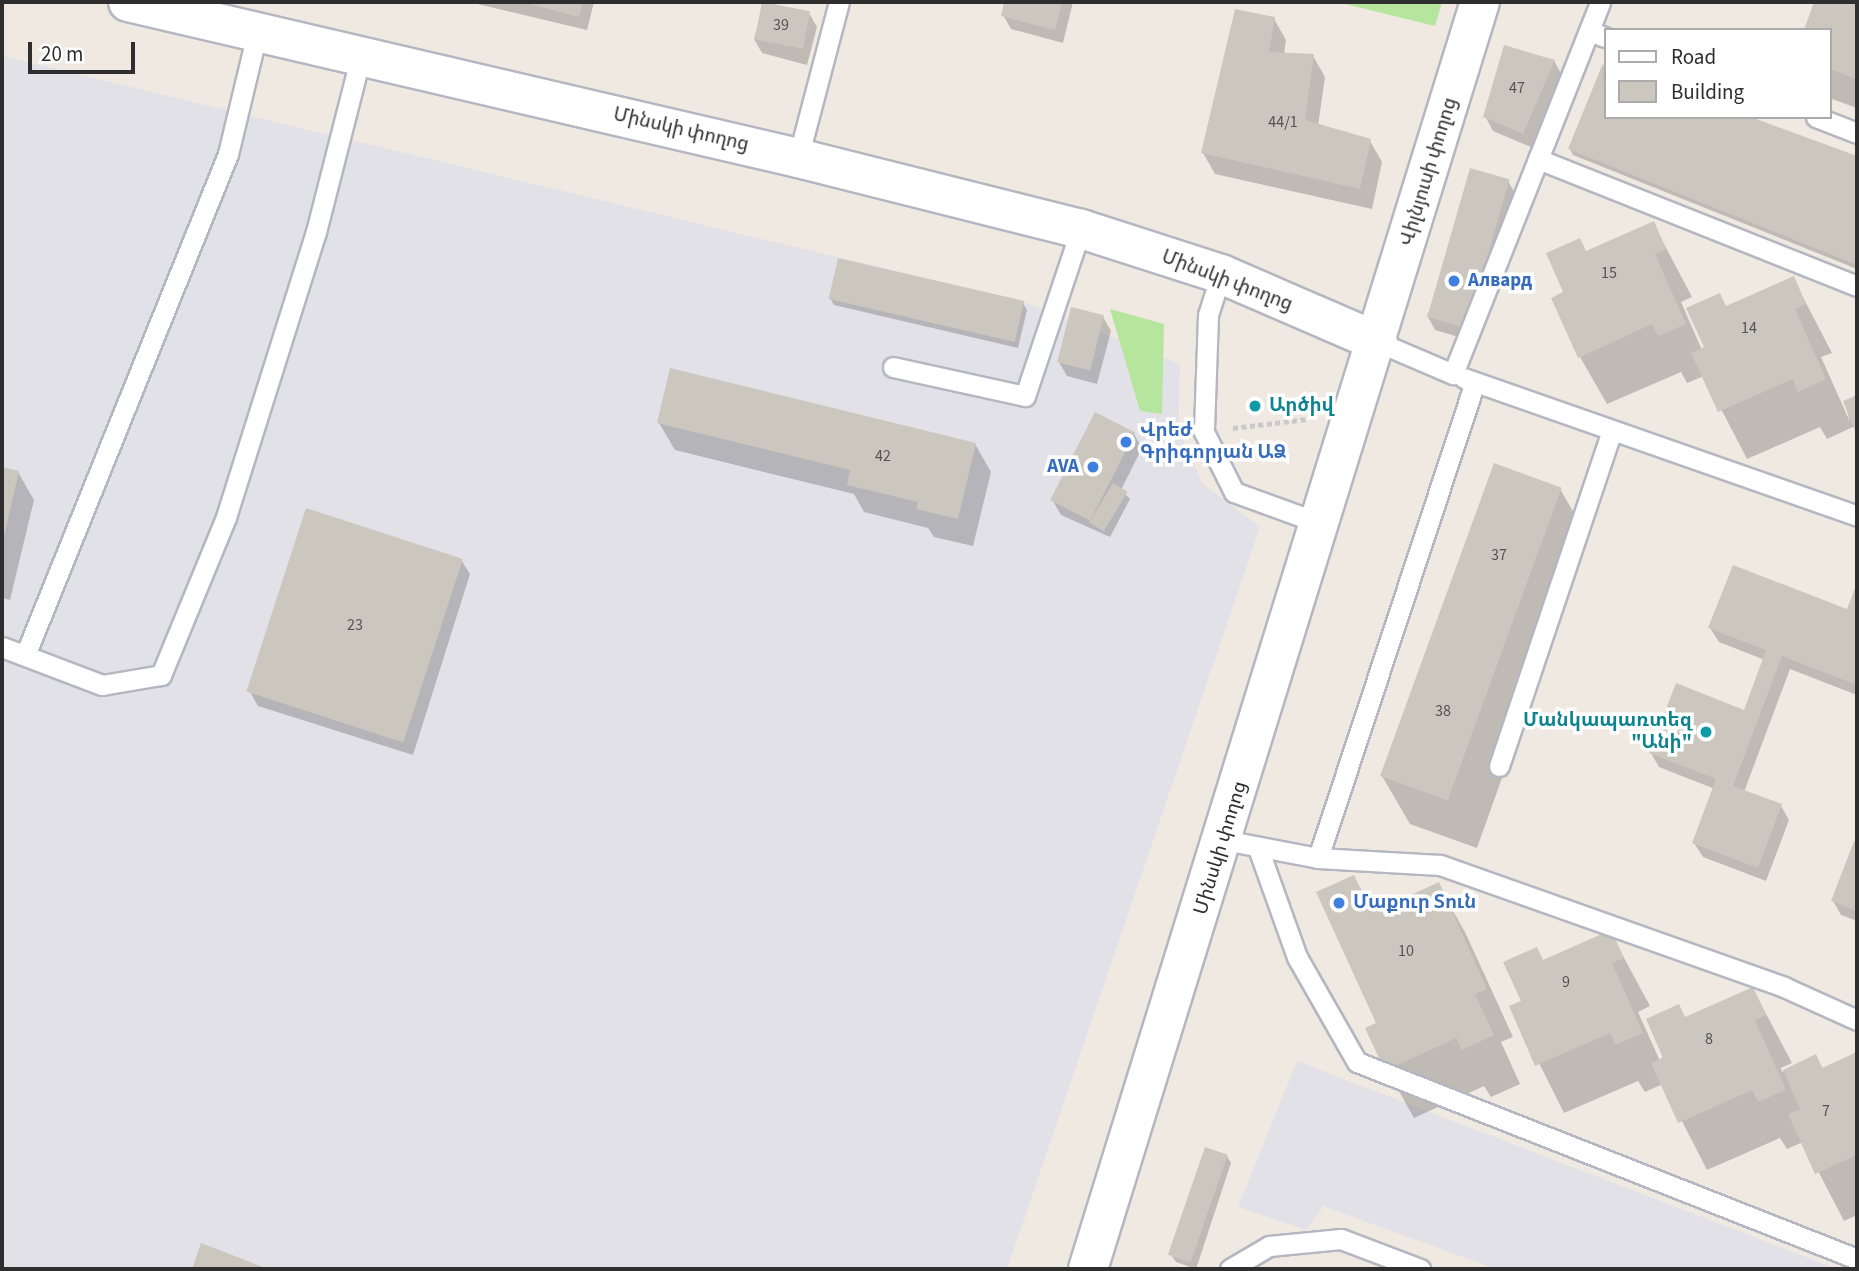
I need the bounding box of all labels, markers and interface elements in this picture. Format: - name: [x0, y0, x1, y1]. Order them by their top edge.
- house number: 39: [773, 15, 789, 35]
- scale bar: [32, 28, 138, 72]
- legend: [1604, 28, 1831, 119]
- text: 20 m: [41, 39, 83, 69]
- text: Road: [1671, 42, 1716, 72]
- text: Building: [1671, 77, 1744, 107]
- house number: 47: [1509, 78, 1525, 98]
- street label: Վիլնյուսի փողոց: [1396, 95, 1462, 249]
- street label: Մինսկի փողոց: [611, 103, 751, 157]
- house number: 44/1: [1268, 112, 1298, 132]
- street label: Մինսկի փողոց: [1158, 246, 1296, 316]
- house number: 15: [1601, 263, 1617, 283]
- place label: Алвард: [1468, 270, 1532, 292]
- marker: Алвард: [1446, 273, 1462, 289]
- house number: 14: [1741, 318, 1757, 338]
- place label: Արծիվ: [1269, 395, 1334, 417]
- marker: Արծիվ: [1247, 398, 1263, 414]
- place label: Վրեժ Գրիգորյան ԱՁ: [1140, 420, 1286, 464]
- marker: Վրեժ Գրիգորյան ԱՁ: [1118, 434, 1134, 450]
- house number: 42: [875, 446, 891, 466]
- place label: AVA: [1047, 456, 1079, 478]
- marker: AVA: [1085, 459, 1101, 475]
- house number: 37: [1491, 545, 1507, 565]
- house number: 23: [347, 615, 363, 635]
- house number: 38: [1435, 701, 1451, 721]
- place label: Մանկապառտեզ "Անի": [1523, 710, 1692, 754]
- marker: Մանկապառտեզ "Անի": [1698, 724, 1714, 740]
- street label: Մինսկի փողոց: [1190, 778, 1252, 918]
- place label: Մաքուր Տուն: [1353, 892, 1476, 914]
- marker: Մաքուր Տուն: [1331, 895, 1347, 911]
- house number: 10: [1398, 941, 1414, 961]
- house number: 9: [1562, 972, 1570, 992]
- house number: 8: [1705, 1029, 1713, 1049]
- house number: 7: [1822, 1101, 1830, 1121]

